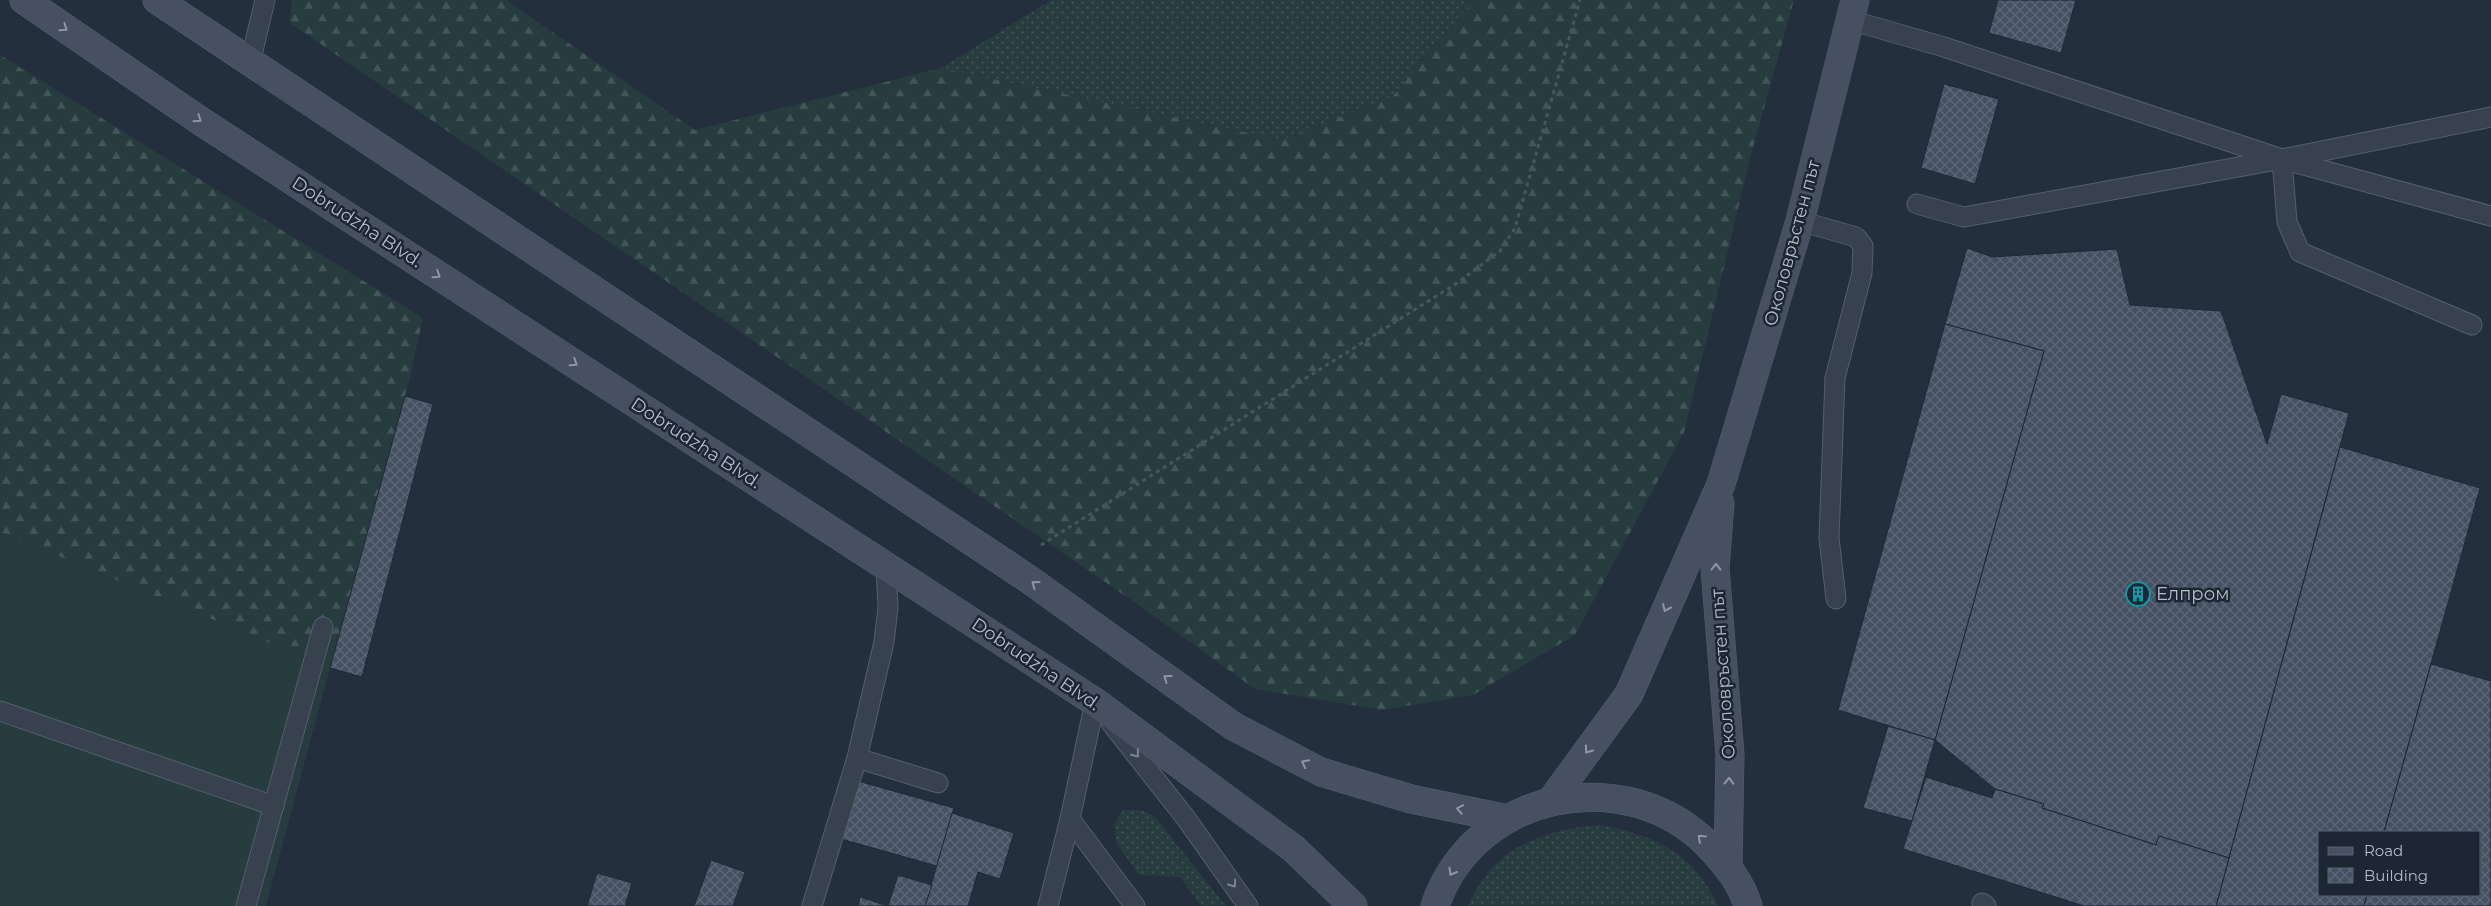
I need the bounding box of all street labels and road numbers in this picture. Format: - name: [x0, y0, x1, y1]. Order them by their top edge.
- street label: Околовръстен път: [1759, 157, 1825, 328]
- street label: Dobrudzha Blvd.: [288, 172, 426, 272]
- street label: Dobrudzha Blvd.: [627, 393, 765, 493]
- street label: Околовръстен път: [1706, 588, 1740, 760]
- street label: Dobrudzha Blvd.: [967, 613, 1105, 715]

